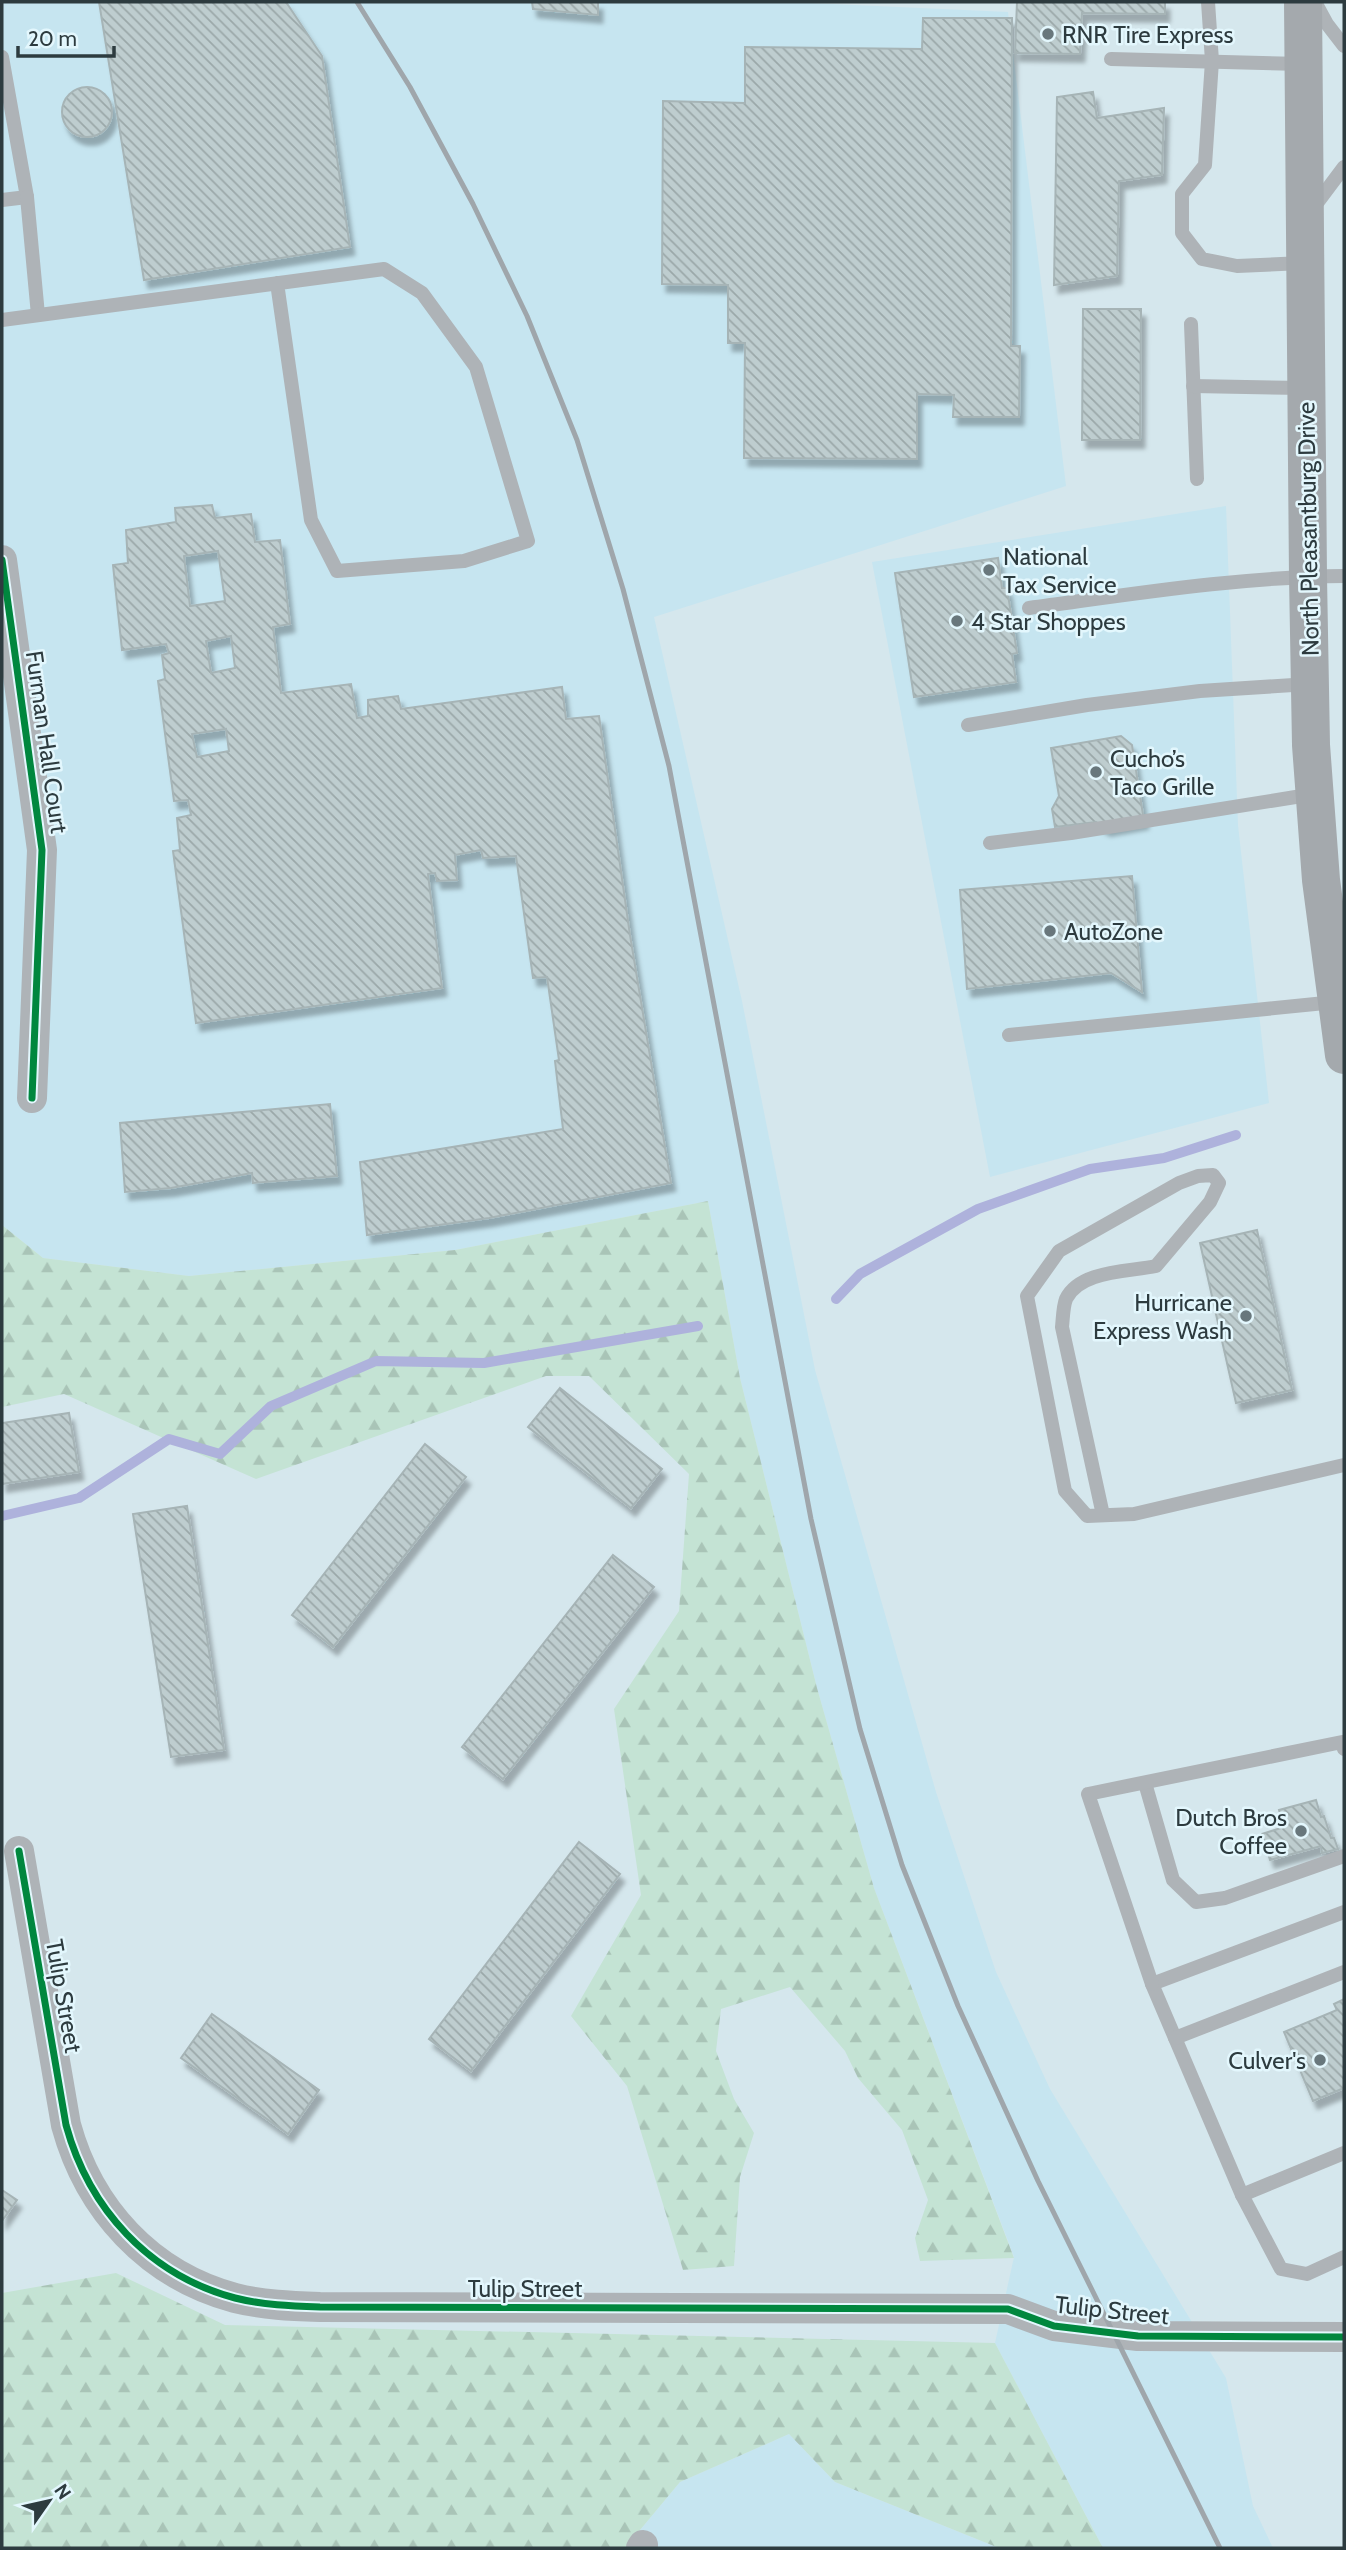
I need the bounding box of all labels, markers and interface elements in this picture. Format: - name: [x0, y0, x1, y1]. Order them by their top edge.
- scale bar: [18, 14, 114, 58]
- place label: RNR Tire Express: [1062, 20, 1233, 49]
- text: 20 m: [28, 26, 77, 51]
- marker: RNR Tire Express: [1040, 26, 1056, 42]
- street label: North Pleasantburg Drive: [1291, 402, 1325, 656]
- place label: National Tax Service: [1003, 542, 1116, 599]
- marker: National Tax Service: [981, 562, 997, 578]
- place label: 4 Star Shoppes: [971, 607, 1126, 636]
- marker: 4 Star Shoppes: [949, 613, 965, 629]
- street label: Furman Hall Court: [20, 649, 74, 835]
- place label: Cucho’s Taco Grille: [1110, 744, 1214, 801]
- marker: Cucho’s Taco Grille: [1088, 764, 1104, 780]
- place label: AutoZone: [1064, 917, 1163, 946]
- marker: AutoZone: [1042, 923, 1058, 939]
- place label: Hurricane Express Wash: [1093, 1288, 1232, 1345]
- marker: Hurricane Express Wash: [1238, 1308, 1254, 1324]
- place label: Dutch Bros Coffee: [1175, 1803, 1287, 1860]
- marker: Dutch Bros Coffee: [1293, 1823, 1309, 1839]
- street label: Tulip Street: [40, 1937, 88, 2055]
- place label: Culver's: [1228, 2046, 1306, 2075]
- marker: Culver's: [1312, 2052, 1328, 2068]
- street label: Tulip Street: [468, 2274, 582, 2303]
- street label: Tulip Street: [1054, 2290, 1170, 2330]
- north arrow: [14, 2466, 84, 2536]
- text: N: [49, 2480, 76, 2504]

